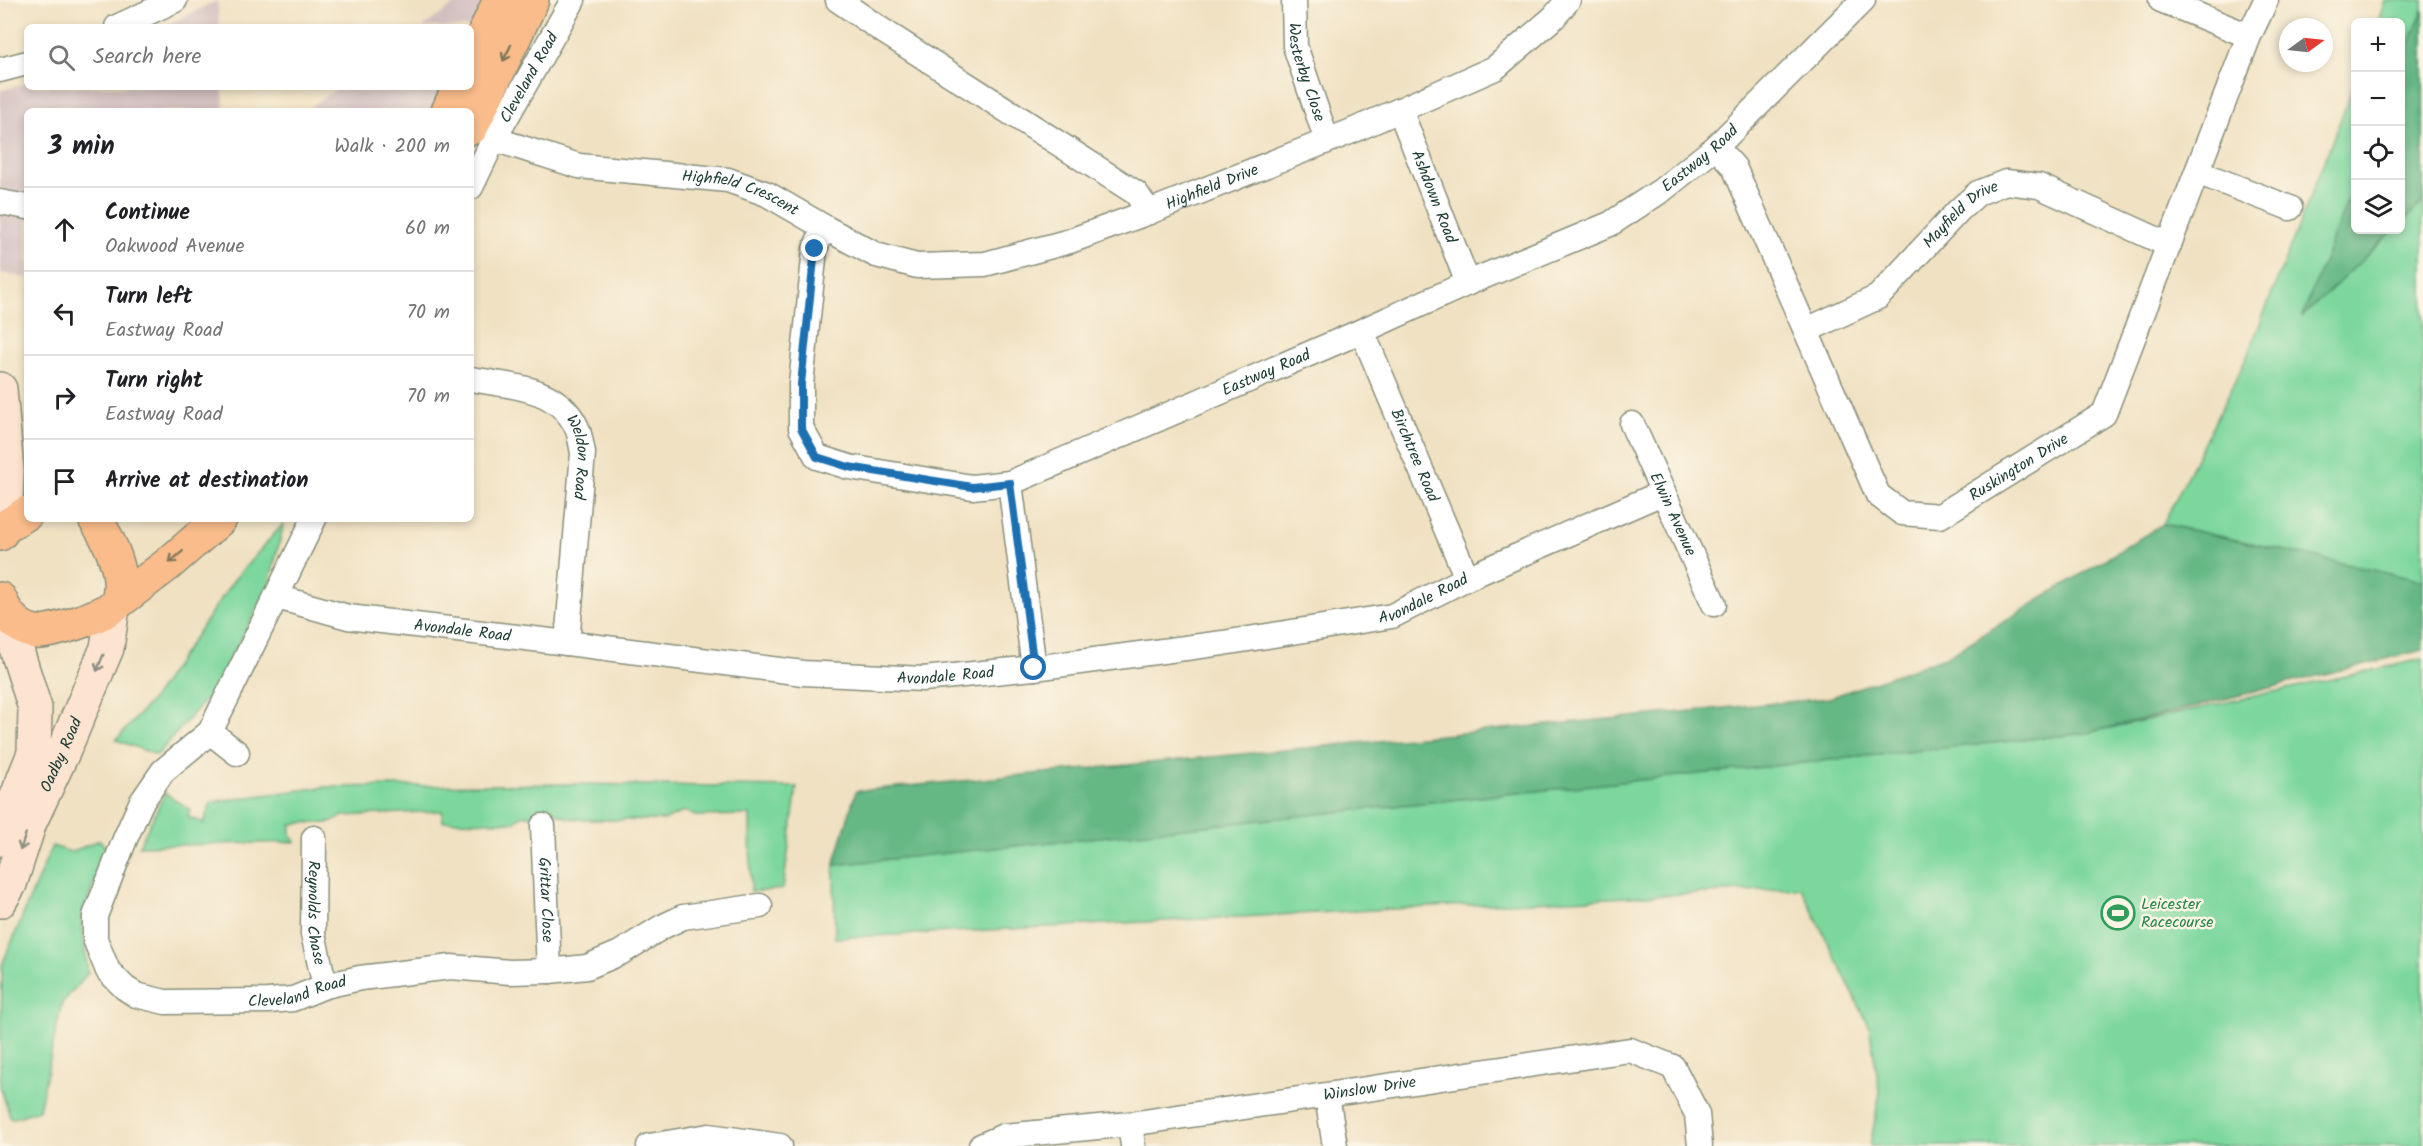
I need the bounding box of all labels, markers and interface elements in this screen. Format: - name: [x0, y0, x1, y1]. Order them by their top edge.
- north arrow: [2279, 18, 2333, 72]
- map controls: [2351, 18, 2405, 234]
- button: +: [2351, 18, 2405, 72]
- street label: Westerby Close: [1282, 23, 1332, 125]
- search box: [24, 24, 474, 90]
- street label: Cleveland Road: [493, 26, 565, 128]
- text: Search here: [93, 40, 201, 75]
- icon: search: [45, 41, 78, 74]
- one-way arrow: [500, 43, 512, 61]
- button: −: [2351, 72, 2405, 126]
- street label: Eastway Road: [1656, 118, 1745, 198]
- text: 3 min: [48, 126, 115, 168]
- button: locate: [2351, 126, 2405, 180]
- text: Walk · 200 m: [334, 131, 450, 163]
- street label: Ashdown Road: [1404, 146, 1464, 248]
- street label: Highfield Drive: [1162, 157, 1262, 217]
- street label: Highfield Crescent: [681, 163, 804, 223]
- street label: Mayfield Drive: [1917, 174, 2002, 254]
- button: layers: [2351, 180, 2405, 234]
- text: Continue: [105, 196, 190, 231]
- icon: ahead: [48, 213, 81, 246]
- text: 60 m: [405, 213, 450, 245]
- text: Oakwood Avenue: [105, 231, 244, 263]
- route end: [801, 235, 827, 261]
- text: Turn left: [105, 280, 192, 315]
- icon: left: [48, 297, 81, 330]
- text: 70 m: [407, 297, 450, 329]
- text: Eastway Road: [105, 315, 223, 347]
- street label: Eastway Road: [1218, 342, 1315, 403]
- text: Turn right: [105, 364, 203, 399]
- icon: right: [48, 381, 81, 414]
- text: 70 m: [407, 381, 450, 413]
- text: Eastway Road: [105, 399, 223, 431]
- street label: Birchtree Road: [1384, 405, 1446, 507]
- street label: Weldon Road: [560, 410, 595, 502]
- street label: Ruskington Drive: [1964, 427, 2073, 508]
- text: Arrive at destination: [105, 464, 308, 499]
- icon: arrive: [48, 465, 81, 498]
- street label: Elwin Avenue: [1643, 468, 1703, 560]
- one-way arrow: [169, 550, 184, 564]
- street label: Avondale Road: [1377, 566, 1474, 630]
- street label: Avondale Road: [413, 612, 513, 649]
- one-way arrow: [94, 654, 105, 672]
- route start: [1020, 654, 1046, 680]
- street label: Avondale Road: [896, 659, 996, 692]
- street label: Oadby Road: [33, 713, 89, 796]
- one-way arrow: [17, 832, 28, 851]
- street label: Grittar Close: [532, 857, 560, 943]
- street label: Reynolds Chase: [300, 861, 332, 967]
- place label: Leicester Racecourse: [2141, 892, 2214, 935]
- sports icon: Leicester Racecourse: [2100, 895, 2136, 931]
- street label: Cleveland Road: [248, 969, 350, 1014]
- street label: Winslow Drive: [1322, 1069, 1418, 1108]

